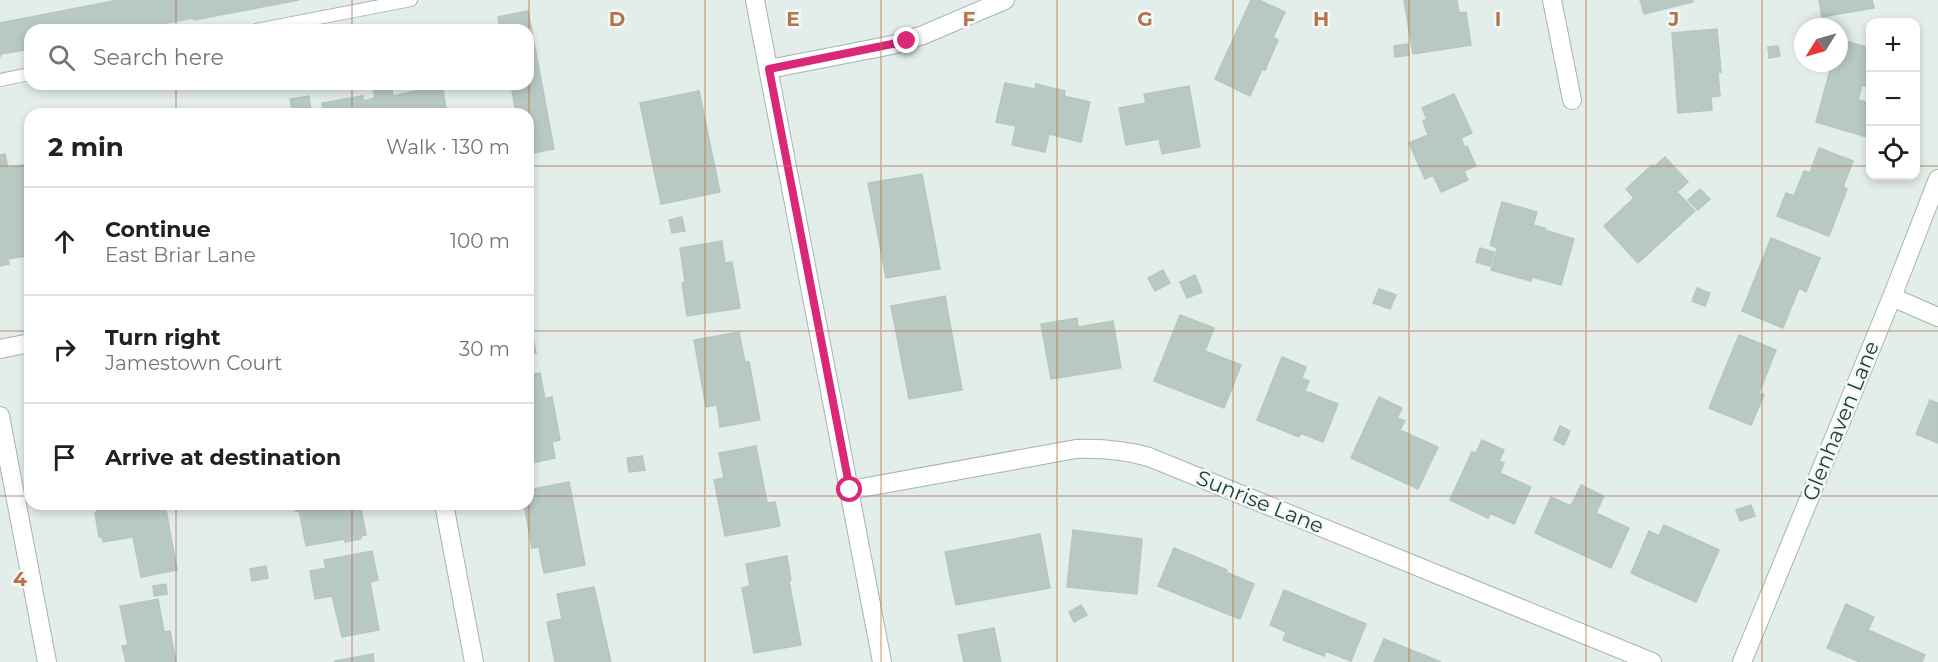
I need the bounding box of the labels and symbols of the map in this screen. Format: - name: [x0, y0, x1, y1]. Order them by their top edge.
- text: D: [609, 7, 625, 31]
- text: E: [786, 7, 800, 31]
- text: F: [963, 7, 976, 31]
- text: G: [1137, 7, 1153, 31]
- text: H: [1313, 7, 1329, 31]
- text: I: [1495, 7, 1501, 31]
- text: J: [1668, 7, 1679, 31]
- north arrow: [1794, 18, 1848, 72]
- route end: [893, 27, 919, 53]
- street label: Glenhaven Lane: [1797, 337, 1884, 504]
- street label: Sunrise Lane: [1193, 465, 1328, 538]
- route start: [836, 476, 862, 502]
- text: 4: [13, 567, 27, 591]

